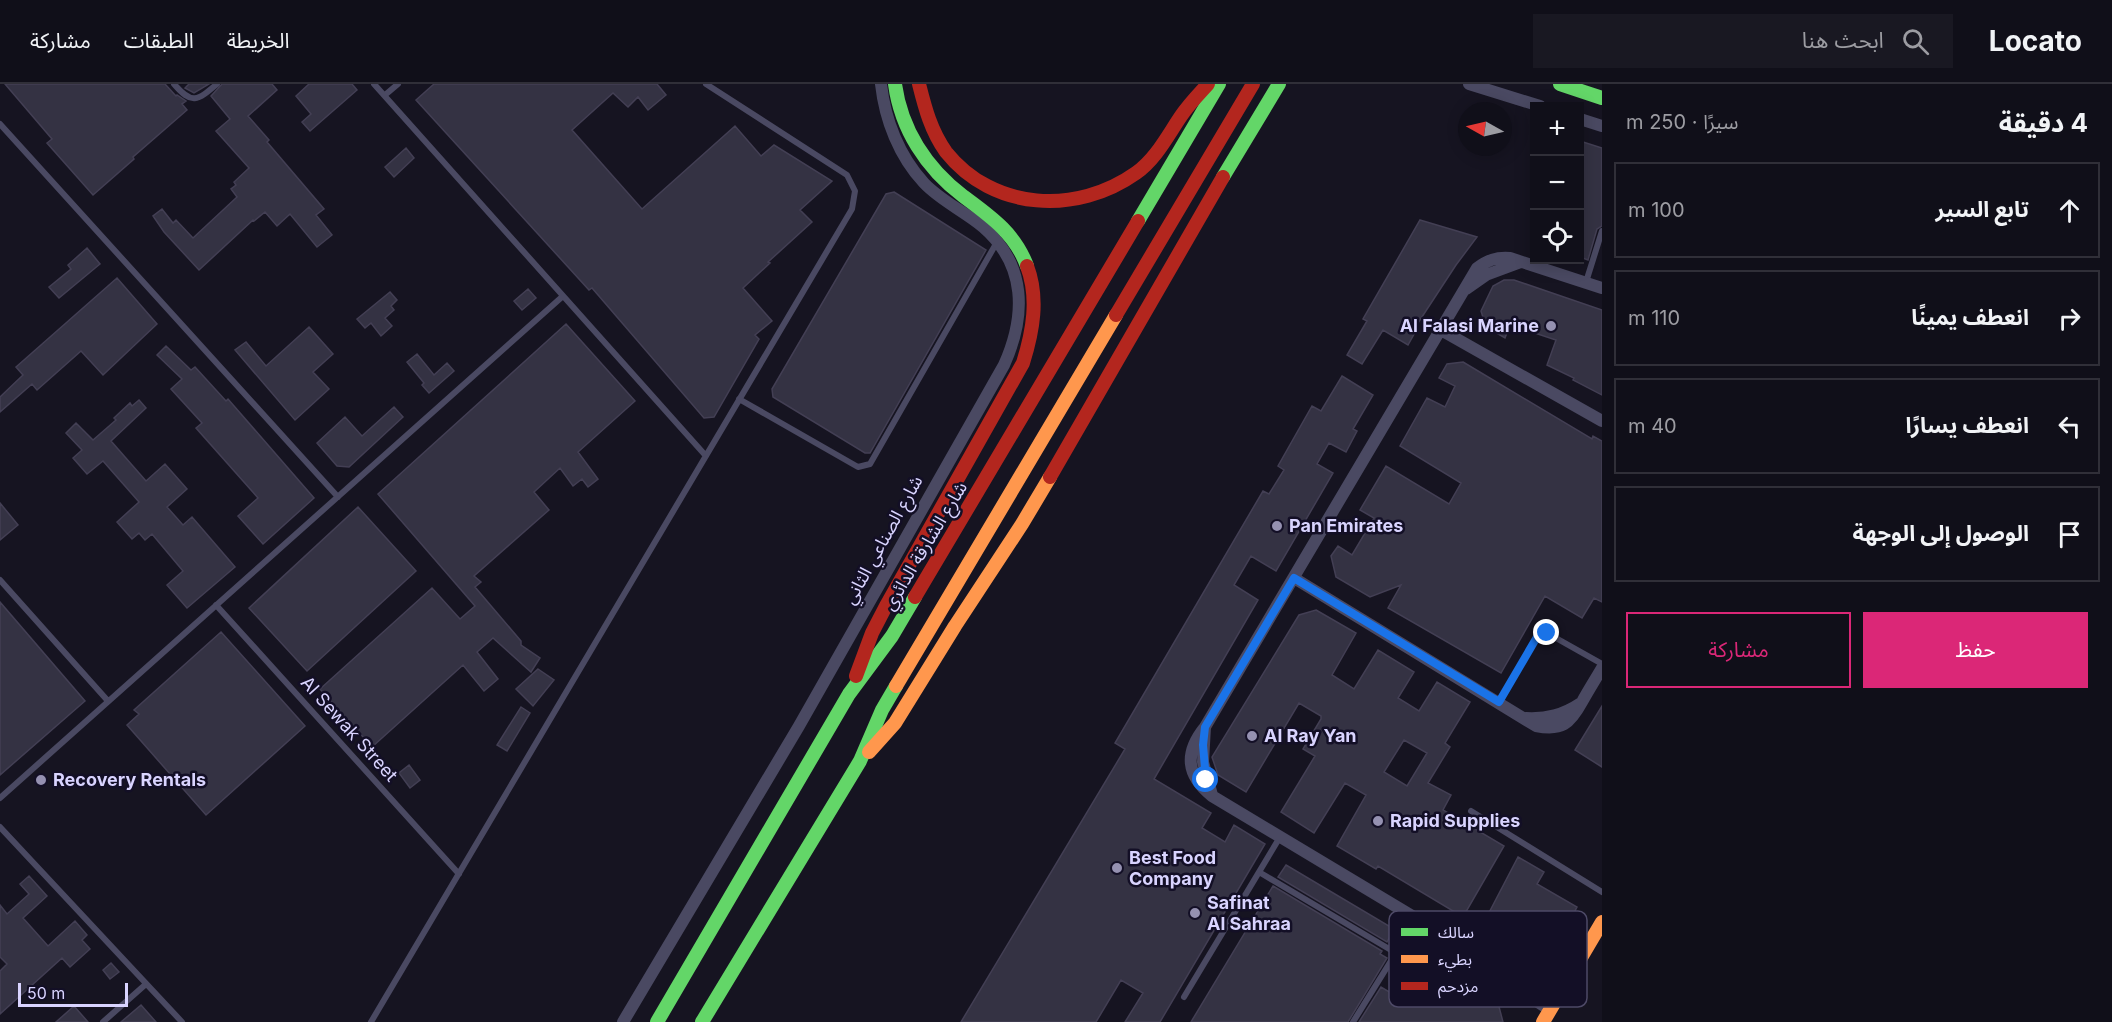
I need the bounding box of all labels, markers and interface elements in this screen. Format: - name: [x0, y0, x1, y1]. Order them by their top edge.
- search box: [1533, 14, 1953, 68]
- text: Locato: [1989, 24, 2082, 58]
- icon: search: [1899, 25, 1932, 58]
- text: ابحث هنا: [1802, 27, 1884, 53]
- text: مشاركة: [30, 28, 91, 53]
- text: الطبقات: [124, 28, 194, 53]
- text: الخريطة: [227, 28, 290, 53]
- north arrow: [1458, 102, 1512, 156]
- map controls: [1530, 102, 1584, 264]
- button: +: [1530, 102, 1584, 156]
- text: 4 دقيقة: [1999, 107, 2088, 138]
- text: سيرًا · 250 m: [1626, 110, 1738, 134]
- button: −: [1530, 156, 1584, 210]
- icon: ahead: [2053, 194, 2086, 227]
- text: تابع السير: [1936, 196, 2029, 222]
- text: 100 m: [1628, 198, 1685, 222]
- button: locate: [1530, 210, 1584, 264]
- icon: right: [2053, 302, 2086, 335]
- text: انعطف يمينًا: [1911, 304, 2029, 330]
- text: 110 m: [1628, 306, 1680, 330]
- place label: Al Falasi Marine: [1400, 315, 1539, 336]
- marker: Al Falasi Marine: [1544, 319, 1558, 333]
- icon: left: [2053, 410, 2086, 443]
- text: انعطف يسارًا: [1906, 412, 2029, 438]
- text: 40 m: [1628, 414, 1677, 438]
- street label: شارع الصناعي الثاني: [838, 472, 930, 610]
- street label: شارع الشارقة الدائري: [878, 478, 975, 616]
- place label: Pan Emirates: [1289, 515, 1403, 536]
- icon: arrive: [2053, 518, 2086, 551]
- marker: Pan Emirates: [1270, 519, 1284, 533]
- text: الوصول إلى الوجهة: [1852, 520, 2029, 546]
- button: مشاركة: [1626, 612, 1851, 688]
- button: حفظ: [1863, 612, 2088, 688]
- route end: [1533, 619, 1559, 645]
- street label: Al Sewak Street: [297, 672, 402, 786]
- place label: Al Ray Yan: [1264, 725, 1357, 746]
- marker: Al Ray Yan: [1245, 729, 1259, 743]
- route start: [1192, 766, 1218, 792]
- place label: Recovery Rentals: [53, 769, 206, 790]
- marker: Recovery Rentals: [34, 773, 48, 787]
- place label: Rapid Supplies: [1390, 810, 1520, 831]
- marker: Rapid Supplies: [1371, 814, 1385, 828]
- place label: Best Food Company: [1129, 847, 1216, 889]
- marker: Best Food Company: [1110, 861, 1124, 875]
- place label: Safinat Al Sahraa: [1207, 892, 1291, 934]
- marker: Safinat Al Sahraa: [1188, 906, 1202, 920]
- legend: [1389, 911, 1587, 1007]
- text: سالك: [1438, 922, 1474, 942]
- text: بطيء: [1438, 949, 1472, 972]
- text: مزدحم: [1438, 976, 1478, 999]
- scale bar: [18, 980, 128, 1008]
- text: 50 m: [27, 983, 65, 1003]

